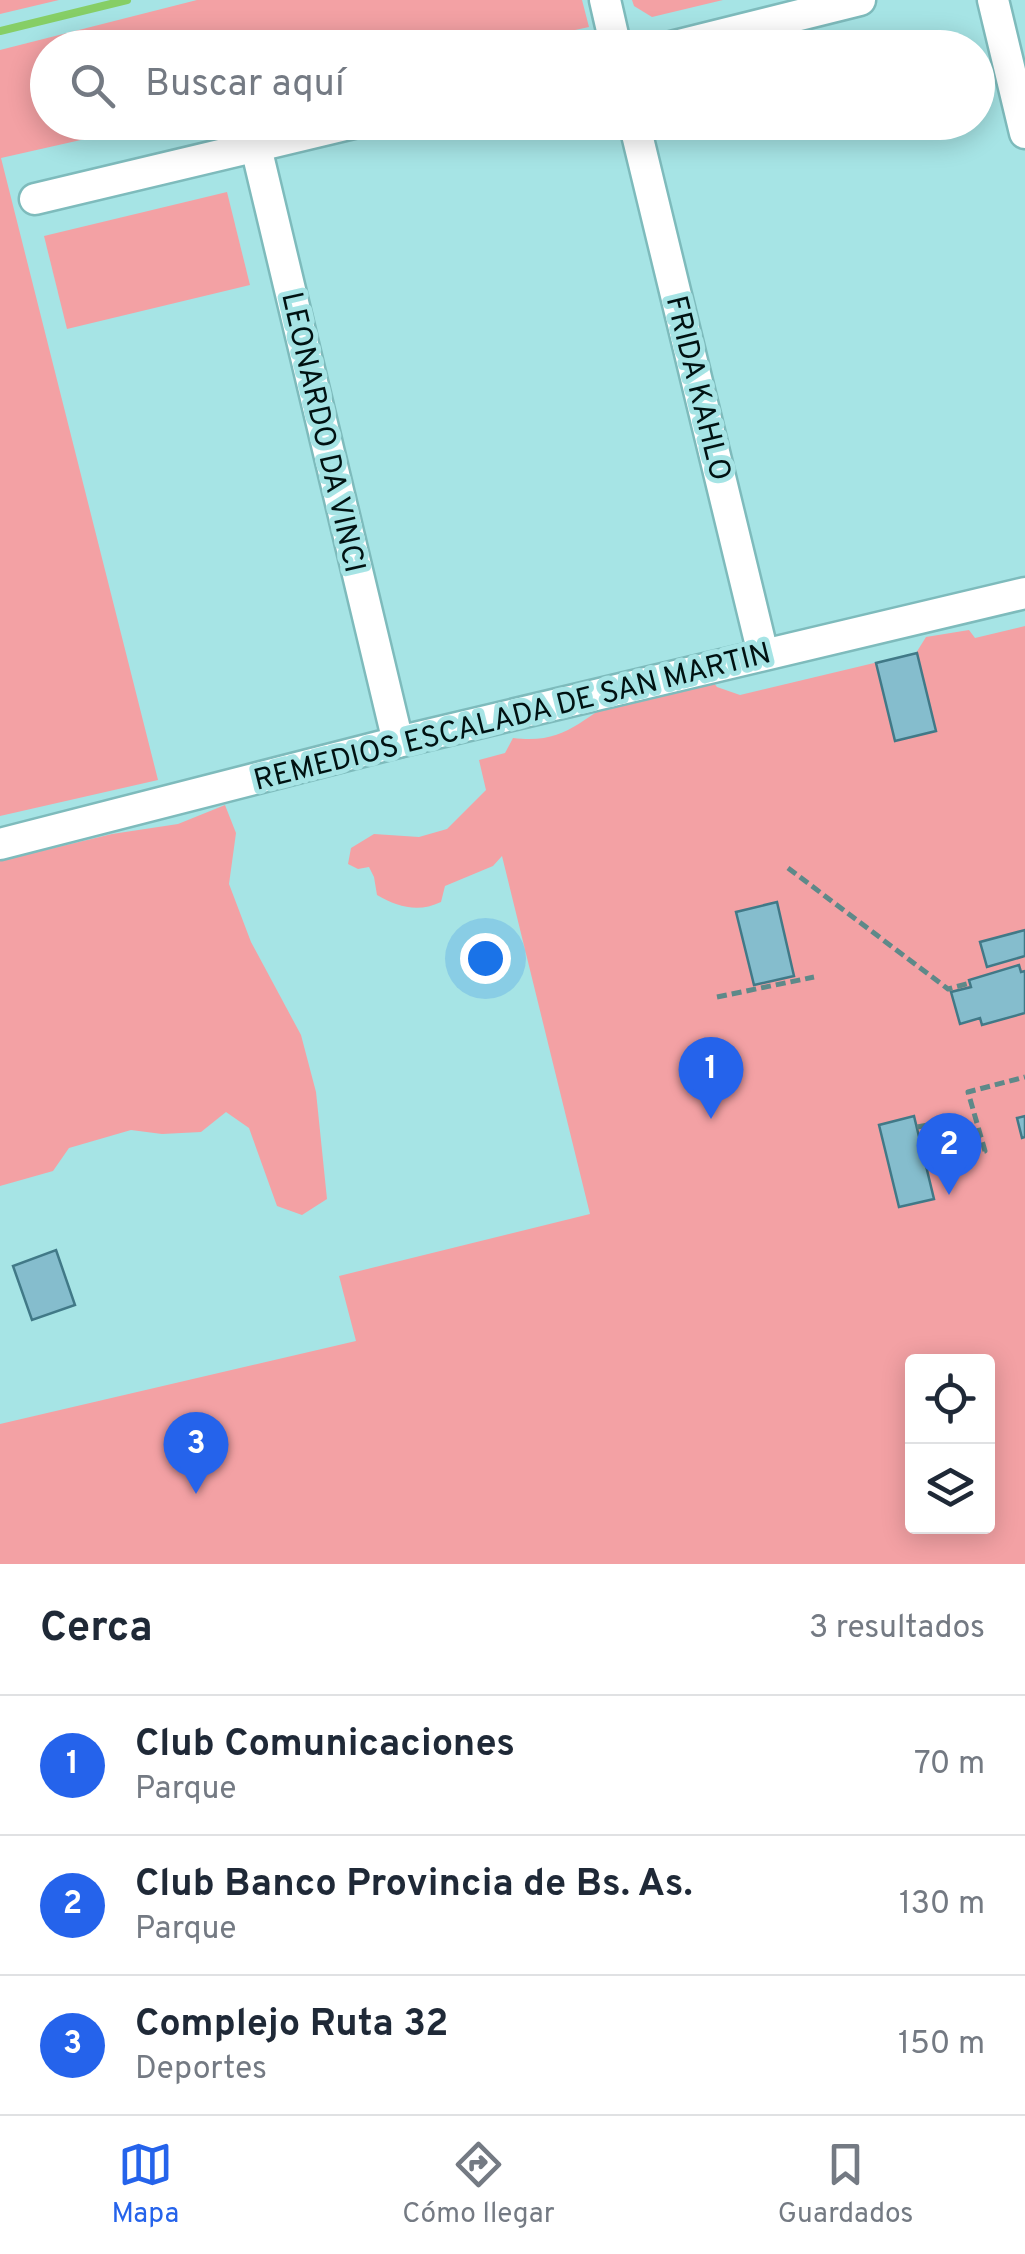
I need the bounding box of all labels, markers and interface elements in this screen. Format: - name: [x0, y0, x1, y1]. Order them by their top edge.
- search box: [30, 30, 995, 140]
- icon: search: [65, 58, 120, 113]
- text: Buscar aquí: [145, 61, 345, 110]
- street label: LEONARDO DA VINCI: [271, 289, 372, 576]
- street label: FRIDA KAHLO: [656, 292, 737, 485]
- street label: REMEDIOS ESCALADA DE SAN MARTIN: [250, 636, 775, 801]
- your location: [460, 933, 511, 984]
- pin: 1: [678, 1036, 744, 1119]
- pin: 2: [916, 1112, 982, 1195]
- map controls: [905, 1354, 995, 1534]
- button: locate: [905, 1354, 995, 1444]
- pin: 3: [164, 1412, 228, 1494]
- button: layers: [905, 1444, 995, 1534]
- text: Cerca: [40, 1603, 153, 1656]
- text: 3 resultados: [809, 1609, 985, 1649]
- text: Club Comunicaciones: [135, 1721, 515, 1770]
- text: 1: [66, 1745, 79, 1785]
- text: 70 m: [914, 1745, 985, 1785]
- text: Parque: [135, 1770, 237, 1810]
- text: Club Banco Provincia de Bs. As.: [135, 1861, 693, 1910]
- text: 2: [63, 1885, 82, 1925]
- text: 130 m: [899, 1885, 985, 1925]
- text: Parque: [135, 1910, 237, 1950]
- text: Complejo Ruta 32: [135, 2001, 448, 2050]
- text: 3: [63, 2025, 82, 2065]
- text: 150 m: [898, 2025, 985, 2065]
- text: Deportes: [135, 2050, 267, 2090]
- tab: Mapa: [112, 2137, 179, 2233]
- tab: Cómo llegar: [402, 2137, 555, 2233]
- tab: Guardados: [778, 2137, 913, 2233]

